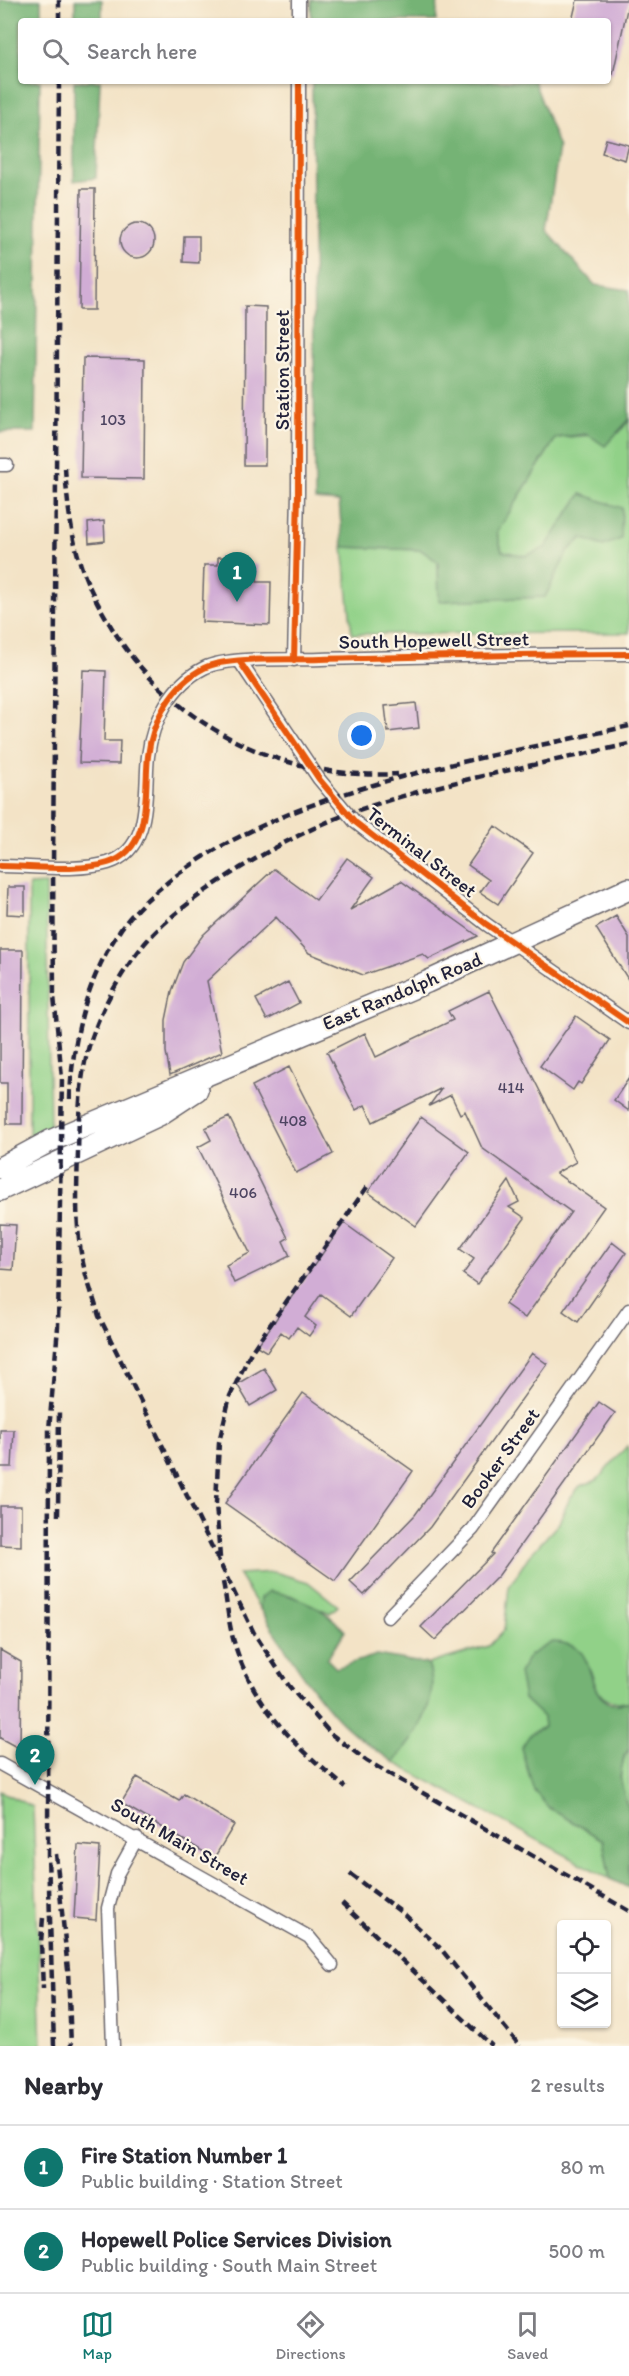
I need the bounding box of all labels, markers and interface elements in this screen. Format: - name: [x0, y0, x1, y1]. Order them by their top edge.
- search box: [18, 18, 611, 84]
- icon: search: [39, 35, 72, 68]
- text: Search here: [87, 38, 197, 65]
- street label: Station Street: [270, 310, 294, 430]
- house number: 103: [100, 410, 126, 429]
- pin: 1: [218, 552, 256, 602]
- street label: South Hopewell Street: [339, 626, 529, 654]
- your location: [347, 721, 376, 750]
- street label: Terminal Street: [362, 802, 482, 902]
- street label: East Randolph Road: [319, 946, 486, 1035]
- house number: 414: [498, 1078, 525, 1097]
- house number: 408: [279, 1111, 307, 1130]
- house number: 406: [229, 1183, 257, 1202]
- street label: Booker Street: [455, 1403, 545, 1513]
- pin: 2: [15, 1736, 54, 1785]
- street label: South Main Street: [107, 1792, 253, 1890]
- map controls: [557, 1920, 611, 2028]
- button: locate: [557, 1920, 611, 1974]
- button: layers: [557, 1974, 611, 2028]
- text: Nearby: [24, 2069, 103, 2101]
- text: 2 results: [531, 2073, 605, 2097]
- text: Fire Station Number 1: [81, 2142, 287, 2169]
- text: 1: [39, 2155, 48, 2179]
- text: 80 m: [560, 2155, 605, 2179]
- text: Public building · Station Street: [81, 2169, 343, 2193]
- text: Hopewell Police Services Division: [81, 2226, 392, 2253]
- text: 2: [38, 2239, 49, 2263]
- text: 500 m: [549, 2239, 605, 2263]
- text: Public building · South Main Street: [81, 2253, 377, 2277]
- tab: Map: [81, 2308, 114, 2363]
- tab: Directions: [275, 2308, 346, 2363]
- tab: Saved: [507, 2308, 548, 2363]

